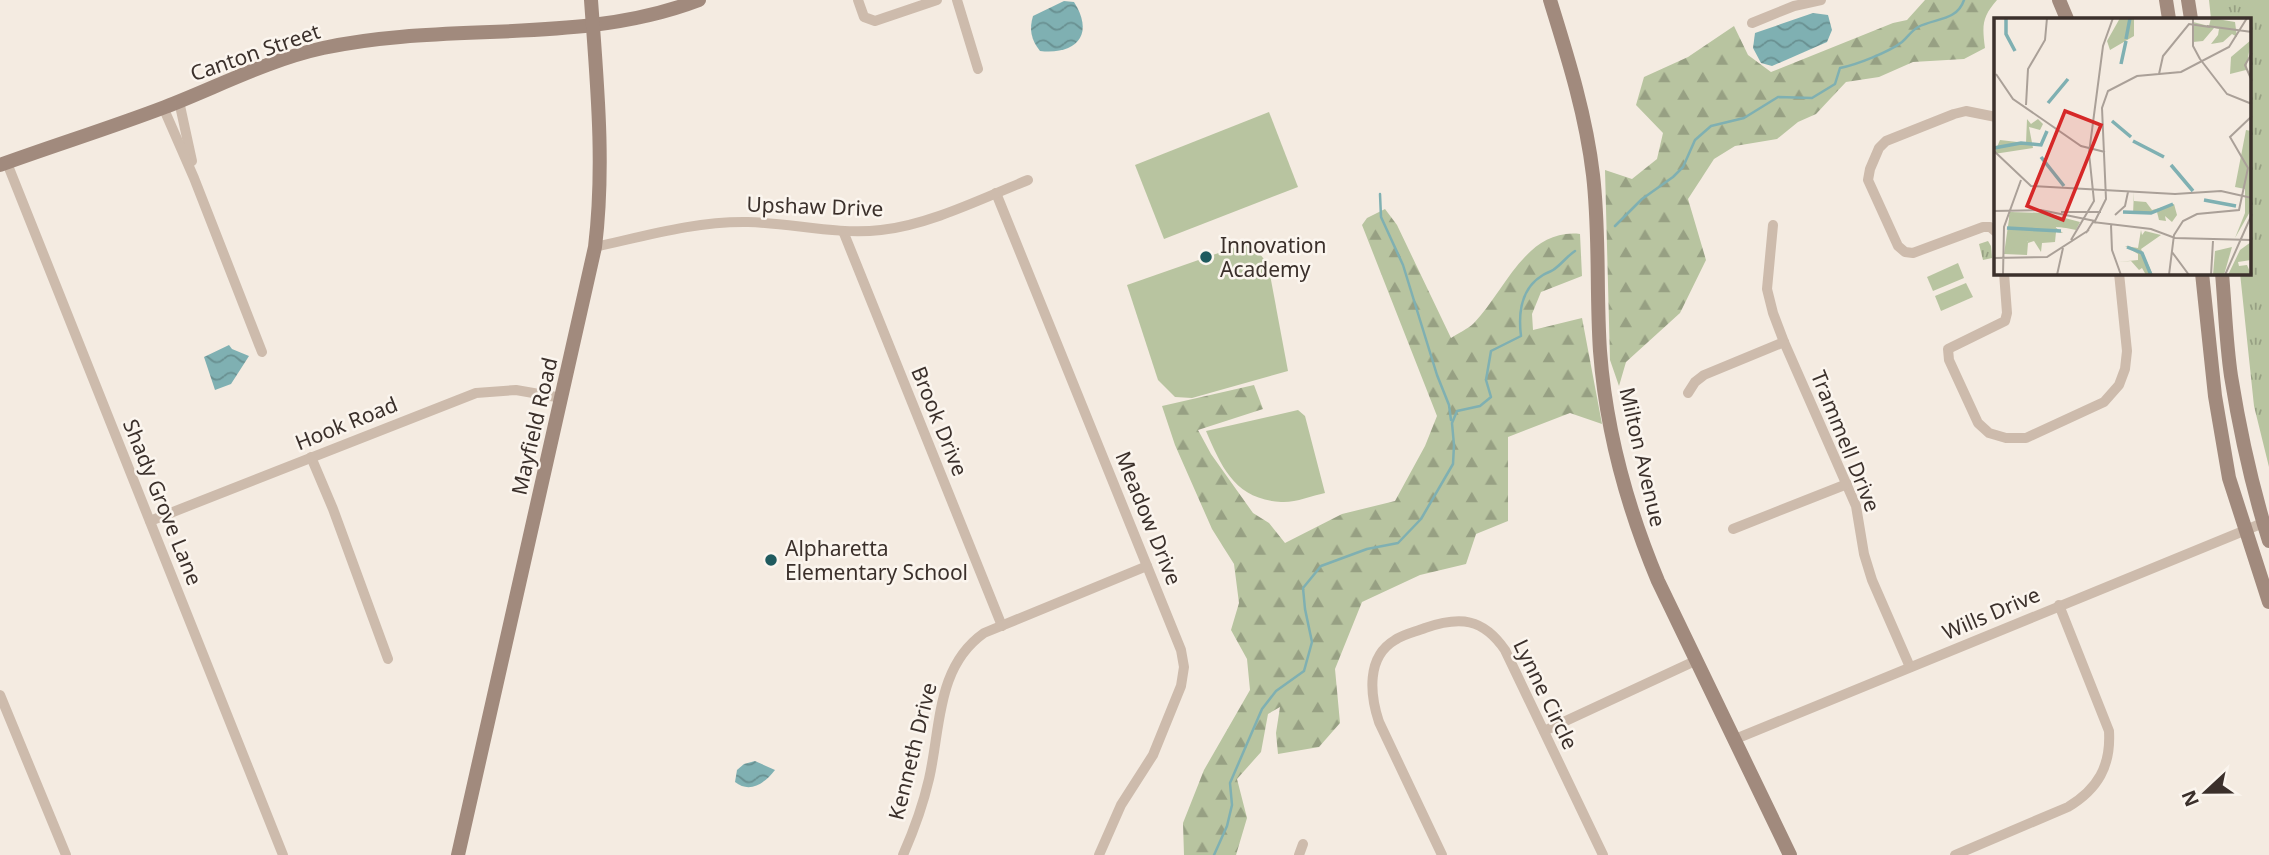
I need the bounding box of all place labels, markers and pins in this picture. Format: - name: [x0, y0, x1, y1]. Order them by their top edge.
- place label: Innovation Academy: [1220, 231, 1327, 283]
- marker: Innovation Academy: [1198, 249, 1214, 265]
- place label: Alpharetta Elementary School: [785, 534, 968, 586]
- marker: Alpharetta Elementary School: [763, 552, 779, 568]

